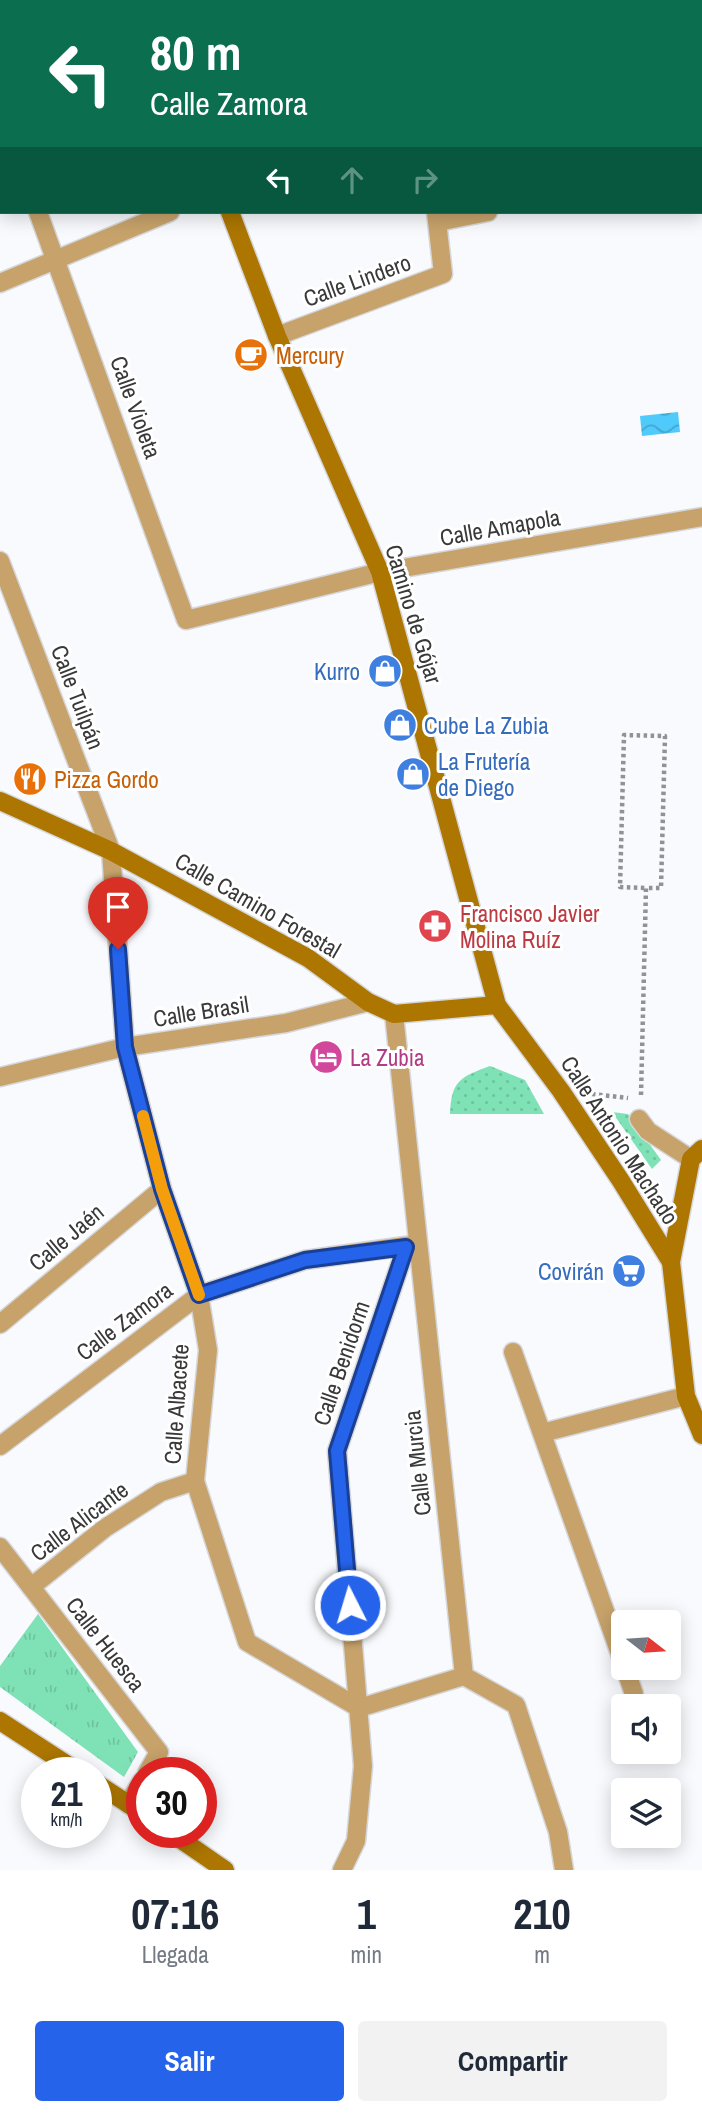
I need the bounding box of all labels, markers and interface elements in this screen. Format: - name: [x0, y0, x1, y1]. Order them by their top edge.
- text: 80 m: [150, 19, 242, 85]
- icon: left: [35, 28, 126, 119]
- text: Calle Zamora: [150, 82, 307, 125]
- icon: left: [260, 161, 298, 199]
- icon: ahead: [333, 161, 371, 199]
- icon: right: [406, 161, 444, 199]
- street label: Calle Lindero: [299, 246, 415, 314]
- cafe icon: Mercury: [232, 336, 270, 374]
- place label: Mercury: [276, 340, 345, 371]
- street label: Calle Violeta: [103, 352, 169, 463]
- street label: Calle Amapola: [437, 501, 563, 553]
- street label: Camino de Gójar: [378, 541, 450, 688]
- street label: Calle Tuilpán: [44, 640, 112, 754]
- shop icon: Kurro: [366, 652, 404, 690]
- place label: Kurro: [314, 656, 360, 687]
- shop icon: Cube La Zubia: [381, 706, 419, 744]
- place label: Cube La Zubia: [424, 710, 549, 741]
- place label: La Frutería de Diego: [438, 746, 531, 803]
- shop icon: La Frutería de Diego: [394, 755, 432, 793]
- restaurant icon: Pizza Gordo: [11, 760, 49, 798]
- place label: Pizza Gordo: [54, 764, 159, 795]
- street label: Calle Camino Forestal: [169, 845, 347, 965]
- pin: [88, 877, 148, 949]
- icon: arrive: [99, 888, 137, 926]
- place label: Francisco Javier Molina Ruíz: [460, 898, 600, 955]
- pharmacy icon: Francisco Javier Molina Ruíz: [416, 907, 454, 945]
- street label: Calle Brasil: [151, 988, 251, 1034]
- hotel icon: La Zubia: [307, 1038, 345, 1076]
- place label: La Zubia: [350, 1042, 425, 1073]
- street label: Calle Antonio Machado: [554, 1050, 686, 1230]
- street label: Calle Jaén: [22, 1196, 110, 1278]
- supermarket icon: Covirán: [610, 1252, 648, 1290]
- place label: Covirán: [538, 1256, 604, 1287]
- street label: Calle Zamora: [69, 1274, 179, 1367]
- street label: Calle Benidorm: [305, 1297, 377, 1429]
- street label: Calle Albacete: [156, 1343, 196, 1465]
- street label: Calle Murcia: [396, 1408, 438, 1517]
- street label: Calle Alicante: [24, 1474, 134, 1568]
- position arrow: [313, 1568, 387, 1642]
- street label: Calle Huesca: [59, 1590, 153, 1698]
- north arrow: [611, 1610, 681, 1680]
- map controls: [611, 1610, 681, 1848]
- button: sound: [611, 1694, 681, 1764]
- speed limit sign: 30: [126, 1757, 217, 1848]
- text: 21: [51, 1770, 82, 1817]
- button: layers: [611, 1778, 681, 1848]
- text: km/h: [51, 1807, 83, 1832]
- text: 07:16: [131, 1886, 219, 1942]
- text: 1: [357, 1886, 376, 1942]
- text: 210: [513, 1886, 571, 1942]
- text: Llegada: [142, 1939, 209, 1970]
- text: min: [351, 1939, 382, 1970]
- text: m: [534, 1939, 550, 1970]
- button: Salir: [35, 2021, 344, 2101]
- button: Compartir: [358, 2021, 667, 2101]

